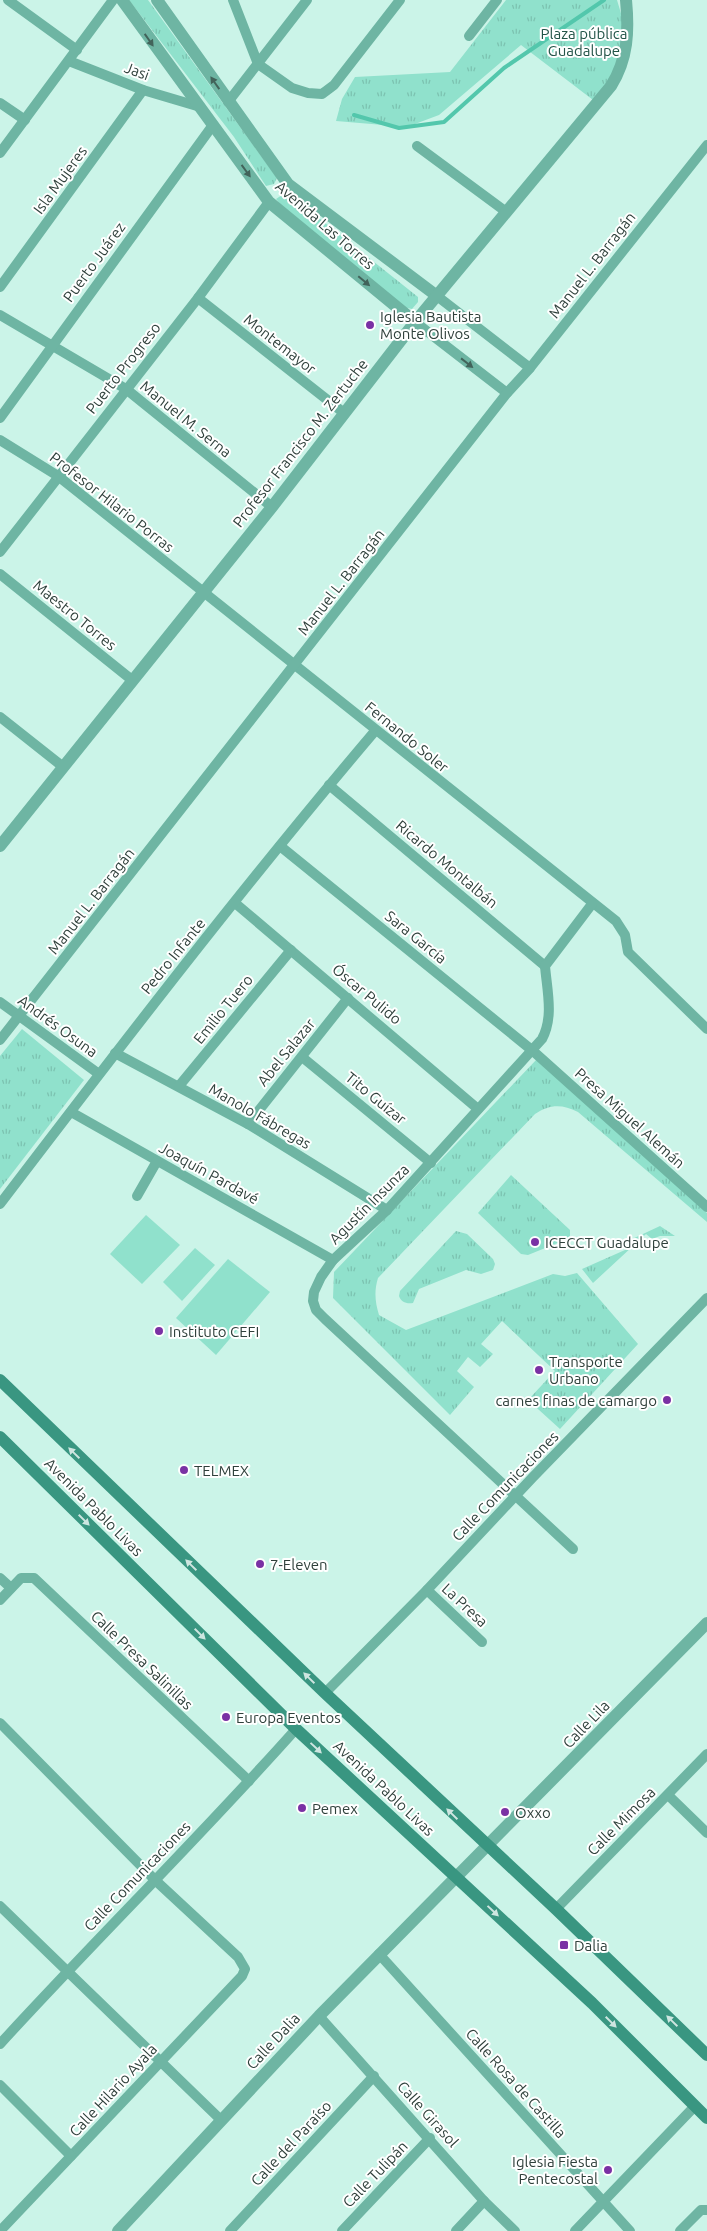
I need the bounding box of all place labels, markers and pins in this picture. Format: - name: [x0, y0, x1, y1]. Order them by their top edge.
- place label: Iglesia Bautista Monte Olivos: [380, 308, 481, 342]
- marker: Iglesia Bautista Monte Olivos: [364, 319, 376, 331]
- place label: ICECCT Guadalupe: [545, 1234, 669, 1251]
- marker: ICECCT Guadalupe: [529, 1236, 541, 1248]
- place label: Instituto CEFI: [169, 1323, 259, 1340]
- marker: Instituto CEFI: [153, 1325, 165, 1337]
- place label: Transporte Urbano: [549, 1353, 623, 1387]
- marker: Transporte Urbano: [533, 1364, 545, 1376]
- place label: carnes finas de camargo: [495, 1392, 657, 1409]
- marker: carnes finas de camargo: [661, 1394, 673, 1406]
- place label: TELMEX: [194, 1462, 249, 1479]
- marker: TELMEX: [178, 1464, 190, 1476]
- place label: 7-Eleven: [270, 1556, 328, 1573]
- marker: 7-Eleven: [254, 1558, 266, 1570]
- place label: Europa Eventos: [236, 1709, 341, 1726]
- marker: Europa Eventos: [220, 1711, 232, 1723]
- place label: Pemex: [312, 1800, 358, 1817]
- marker: Pemex: [296, 1802, 308, 1814]
- place label: Oxxo: [515, 1804, 551, 1821]
- marker: Oxxo: [499, 1806, 511, 1818]
- place label: Dalia: [574, 1937, 608, 1954]
- marker: Dalia: [558, 1939, 570, 1951]
- place label: Iglesia Fiesta Pentecostal: [512, 2153, 598, 2187]
- marker: Iglesia Fiesta Pentecostal: [602, 2164, 614, 2176]

